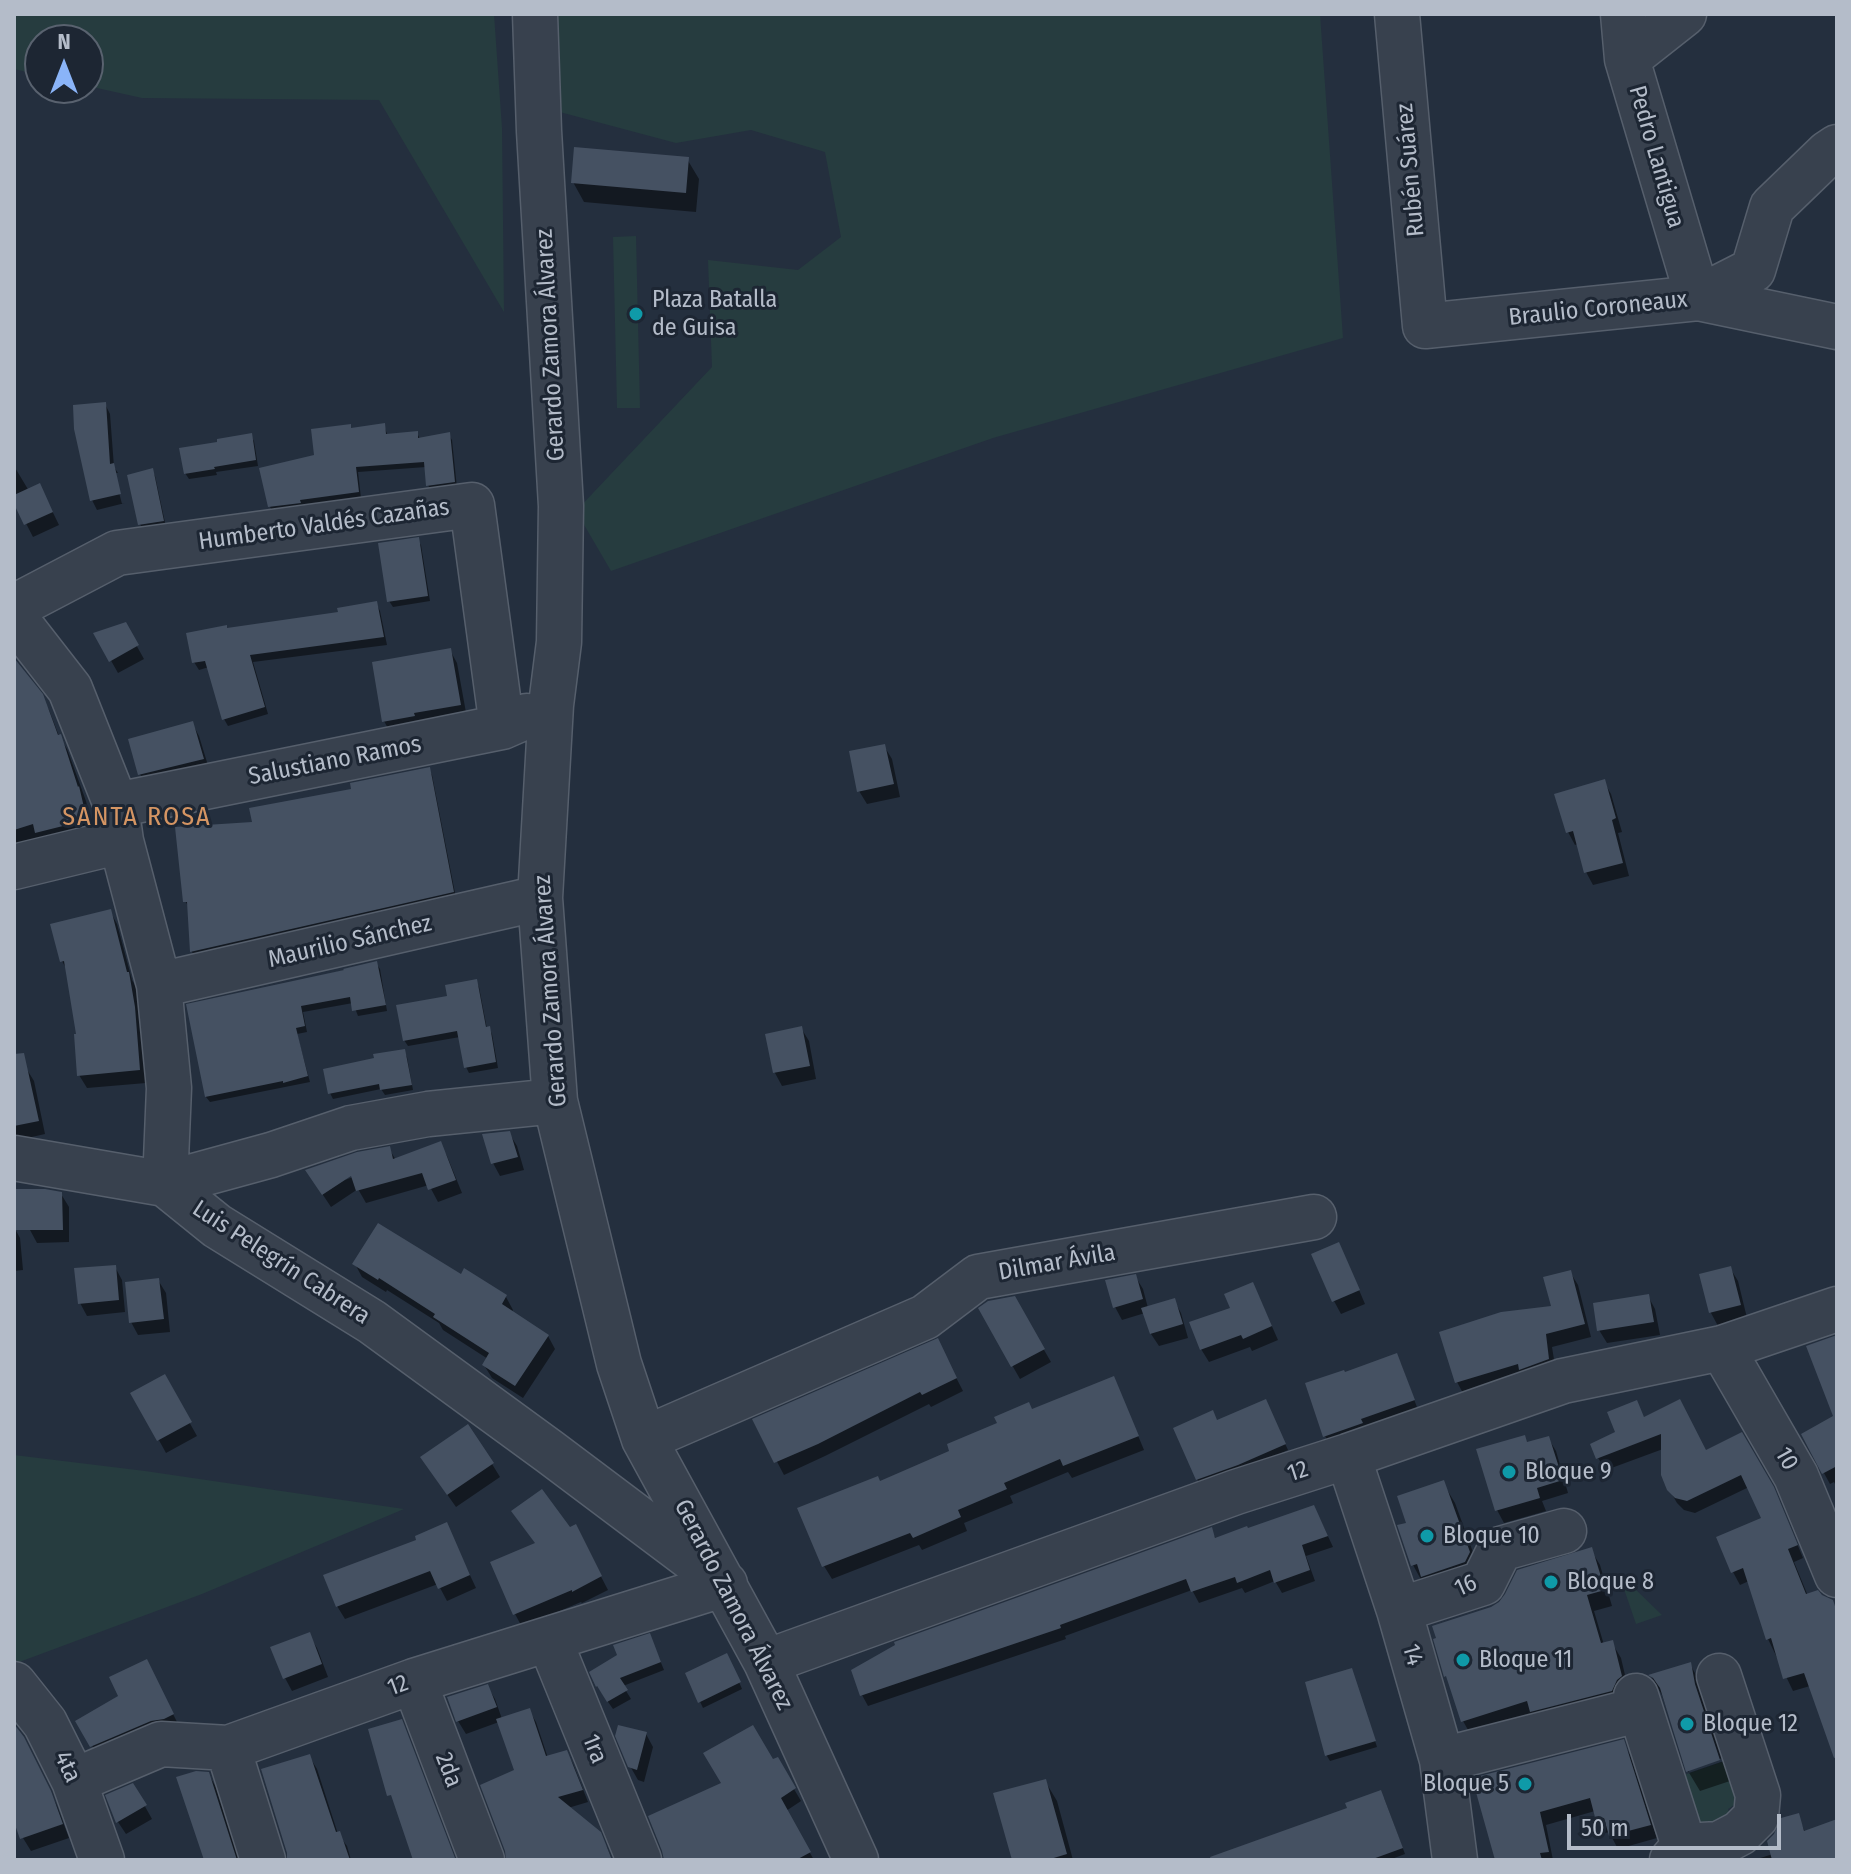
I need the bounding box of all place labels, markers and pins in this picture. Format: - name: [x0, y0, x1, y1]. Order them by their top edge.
- place label: Plaza Batalla de Guisa: [652, 286, 777, 342]
- marker: Plaza Batalla de Guisa: [627, 305, 645, 323]
- place label: Bloque 9: [1525, 1458, 1612, 1486]
- marker: Bloque 9: [1500, 1463, 1518, 1481]
- place label: Bloque 10: [1443, 1522, 1540, 1550]
- marker: Bloque 10: [1418, 1527, 1436, 1545]
- place label: Bloque 8: [1567, 1568, 1654, 1596]
- marker: Bloque 8: [1542, 1573, 1560, 1591]
- place label: Bloque 11: [1479, 1646, 1572, 1674]
- marker: Bloque 11: [1454, 1651, 1472, 1669]
- place label: Bloque 12: [1703, 1710, 1798, 1738]
- marker: Bloque 12: [1678, 1715, 1696, 1733]
- place label: Bloque 5: [1423, 1770, 1509, 1798]
- marker: Bloque 5: [1516, 1775, 1534, 1793]

